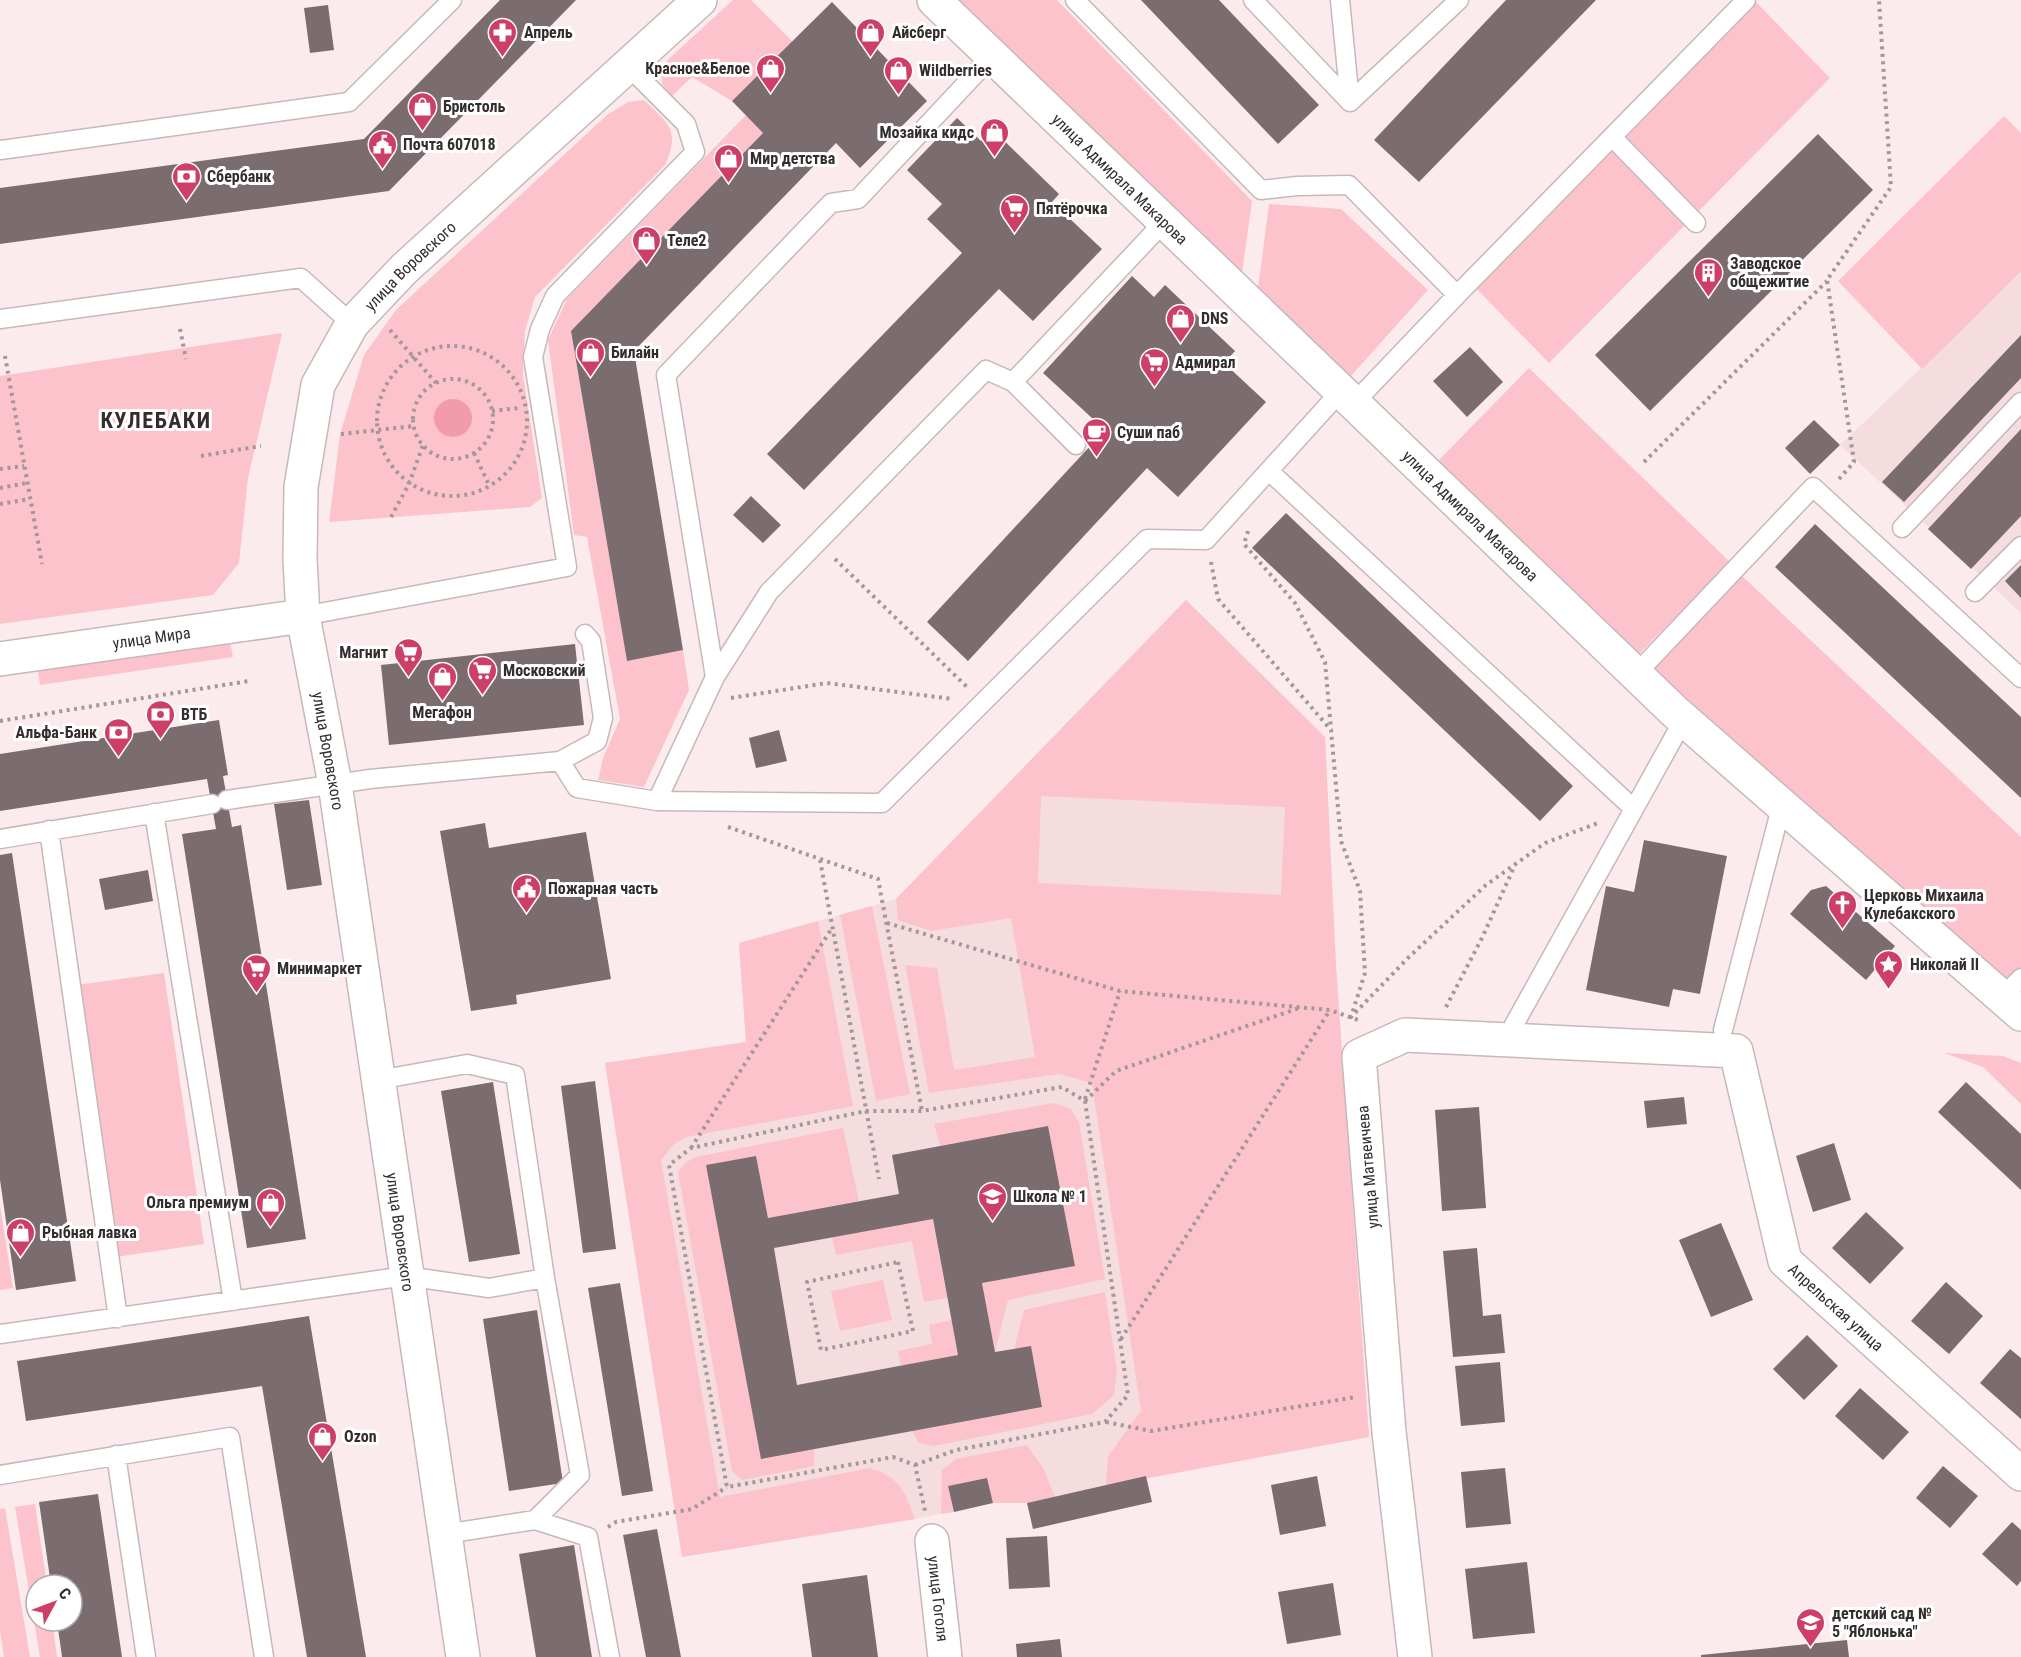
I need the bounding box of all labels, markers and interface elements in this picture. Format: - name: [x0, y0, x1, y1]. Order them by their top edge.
- pharmacy icon: Апрель: [487, 16, 519, 58]
- shop icon: Айсберг: [855, 16, 887, 58]
- place label: Апрель: [524, 23, 573, 42]
- place label: Айсберг: [892, 23, 946, 42]
- shop icon: Красное&Белое: [755, 52, 787, 94]
- shop icon: Wildberries: [882, 54, 914, 96]
- place label: Красное&Белое: [645, 59, 750, 78]
- place label: Wildberries: [919, 61, 992, 80]
- shop icon: Бристоль: [406, 90, 438, 132]
- place label: Бристоль: [443, 97, 506, 116]
- street label: улица Адмирала Макарова: [1048, 109, 1192, 248]
- shop icon: Мозайка кидс: [979, 116, 1011, 158]
- place label: Мозайка кидс: [879, 123, 974, 142]
- public building icon: Почта 607018: [366, 128, 398, 170]
- place label: Почта 607018: [403, 135, 496, 154]
- shop icon: Мир детства: [713, 142, 745, 184]
- place label: Мир детства: [750, 149, 836, 168]
- bank icon: Сбербанк: [170, 160, 202, 202]
- place label: Сбербанк: [207, 167, 271, 186]
- supermarket icon: Пятёрочка: [999, 192, 1031, 234]
- place label: Пятёрочка: [1036, 199, 1108, 218]
- street label: улица Воровского: [360, 217, 460, 314]
- shop icon: Теле2: [630, 224, 662, 266]
- place label: Теле2: [667, 231, 706, 250]
- place label: Заводское общежитие: [1730, 254, 1809, 291]
- building icon: Заводское общежитие: [1693, 256, 1725, 298]
- shop icon: DNS: [1164, 302, 1196, 344]
- place label: DNS: [1201, 309, 1229, 328]
- shop icon: Билайн: [574, 336, 606, 378]
- place label: Билайн: [611, 343, 659, 362]
- supermarket icon: Адмирал: [1138, 346, 1170, 388]
- place label: Адмирал: [1175, 353, 1236, 372]
- district label: КУЛЕБАКИ: [100, 408, 212, 433]
- cafe icon: Суши паб: [1080, 416, 1112, 458]
- place label: Суши паб: [1117, 423, 1180, 442]
- street label: улица Адмирала Макарова: [1399, 446, 1542, 585]
- street label: улица Мира: [111, 623, 192, 652]
- supermarket icon: Магнит: [393, 636, 425, 678]
- place label: Магнит: [339, 643, 388, 662]
- supermarket icon: Московский: [466, 654, 498, 696]
- shop icon: Мегафон: [426, 660, 458, 702]
- place label: Московский: [503, 661, 585, 680]
- street label: улица Воровского: [308, 690, 348, 812]
- bank icon: ВТБ: [144, 698, 176, 740]
- place label: Мегафон: [412, 703, 472, 722]
- place label: ВТБ: [181, 705, 207, 724]
- bank icon: Альфа-Банк: [102, 716, 134, 758]
- place label: Альфа-Банк: [16, 723, 97, 742]
- public building icon: Пожарная часть: [511, 872, 543, 914]
- place label: Пожарная часть: [548, 879, 658, 898]
- place label: Церковь Михаила Кулебакского: [1864, 886, 1984, 923]
- church icon: Церковь Михаила Кулебакского: [1827, 888, 1859, 930]
- place icon: Николай II: [1873, 948, 1905, 990]
- supermarket icon: Минимаркет: [240, 952, 272, 994]
- place label: Николай II: [1910, 955, 1979, 974]
- place label: Минимаркет: [277, 959, 362, 978]
- street label: улица Матвеичева: [1353, 1105, 1383, 1229]
- street label: улица Воровского: [382, 1171, 418, 1293]
- school or university icon: Школа № 1: [976, 1180, 1008, 1222]
- shop icon: Ольга премиум: [254, 1186, 286, 1228]
- place label: Школа № 1: [1013, 1187, 1087, 1206]
- place label: Ольга премиум: [146, 1193, 249, 1212]
- shop icon: Рыбная лавка: [5, 1216, 37, 1258]
- place label: Рыбная лавка: [42, 1223, 137, 1242]
- street label: Апрельская улица: [1785, 1259, 1887, 1355]
- shop icon: Ozon: [307, 1420, 339, 1462]
- place label: Ozon: [344, 1427, 377, 1446]
- street label: улица Гоголя: [924, 1555, 953, 1643]
- north arrow: [24, 1573, 84, 1633]
- text: С: [55, 1584, 75, 1603]
- place label: детский сад № 5 "Яблонька": [1832, 1604, 1932, 1641]
- school or university icon: детский сад № 5 "Яблонька": [1795, 1606, 1827, 1648]

